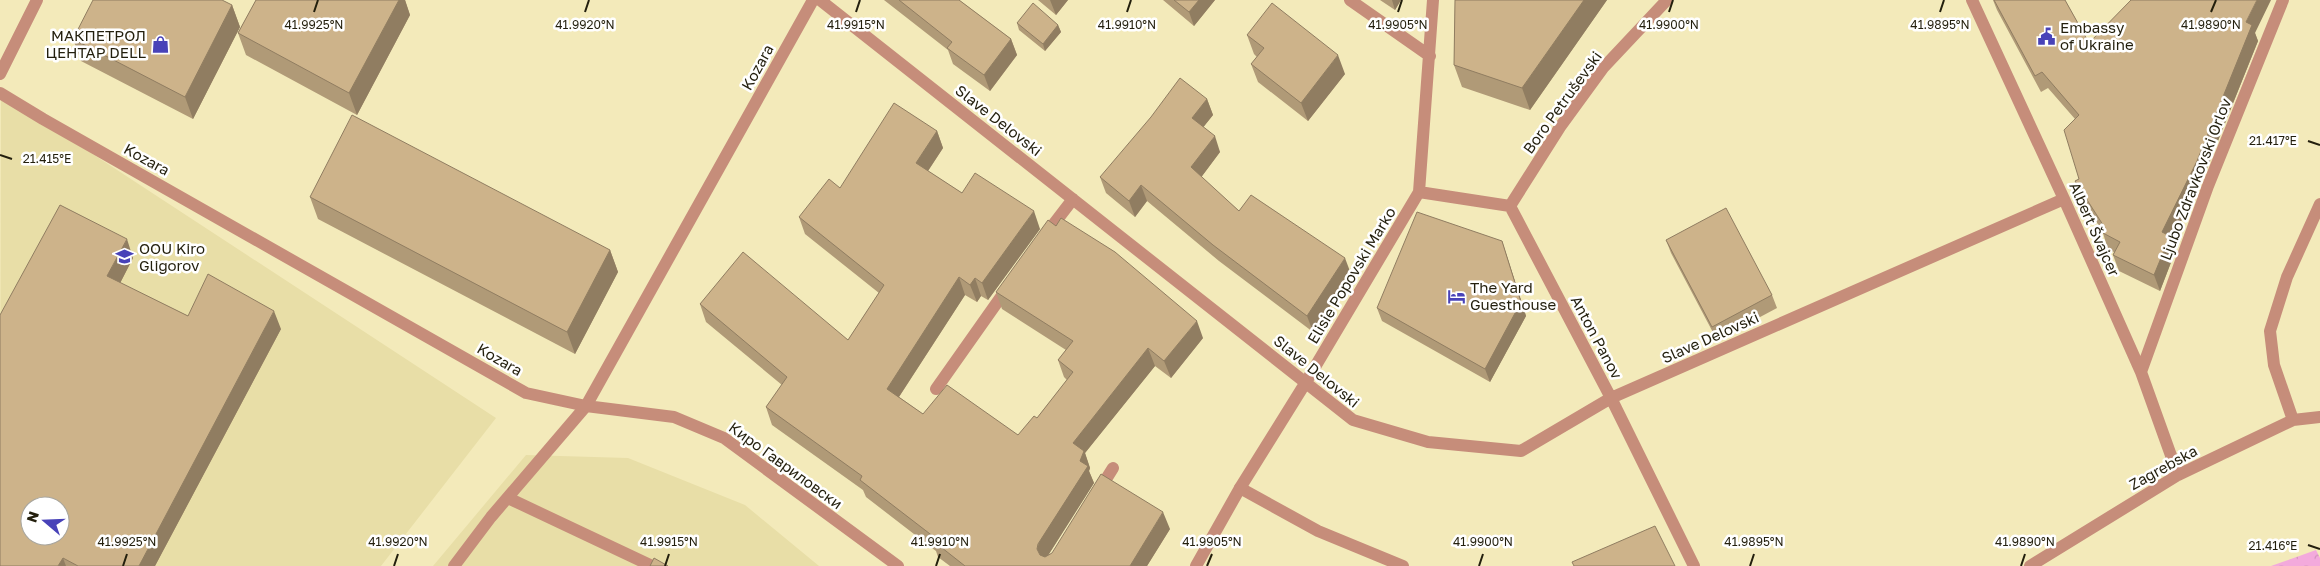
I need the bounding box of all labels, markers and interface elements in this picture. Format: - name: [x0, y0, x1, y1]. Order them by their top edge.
- text: 41.9925°N: [285, 17, 343, 32]
- text: 41.9920°N: [555, 17, 615, 32]
- text: 41.9915°N: [827, 17, 885, 32]
- text: 41.9910°N: [1098, 17, 1156, 32]
- text: 41.9905°N: [1368, 17, 1428, 32]
- text: 41.9900°N: [1639, 17, 1699, 32]
- text: 41.9895°N: [1910, 17, 1970, 32]
- text: 41.9890°N: [2181, 17, 2241, 32]
- place label: Embassy of Ukraine: [2060, 18, 2134, 53]
- place label: МАКПЕТРОЛ ЦЕНТАР DELL: [45, 26, 146, 61]
- public building icon: Embassy of Ukraine: [2036, 26, 2056, 46]
- shop icon: МАКПЕТРОЛ ЦЕНТАР DELL: [150, 34, 170, 54]
- street label: Kozara: [737, 41, 777, 93]
- street label: Boro Petruševski: [1519, 47, 1605, 157]
- street label: Slave Delovski: [952, 81, 1046, 159]
- street label: Ljubo Zdravkovski Orlov: [2156, 95, 2234, 263]
- text: 21.417°E: [2249, 133, 2297, 148]
- street label: Kozara: [121, 139, 173, 179]
- text: 21.415°E: [23, 151, 71, 166]
- street label: Albert Švajcer: [2066, 179, 2124, 279]
- street label: Elisie Popovski Marko: [1303, 204, 1399, 346]
- place label: OOU Kiro Gligorov: [139, 239, 205, 274]
- school or university icon: OOU Kiro Gligorov: [115, 247, 135, 267]
- place label: The Yard Guesthouse: [1470, 278, 1557, 313]
- hotel icon: The Yard Guesthouse: [1446, 286, 1466, 306]
- street label: Anton Panov: [1568, 292, 1627, 382]
- street label: Slave Delovski: [1659, 308, 1761, 366]
- street label: Slave Delovski: [1271, 331, 1363, 411]
- street label: Kozara: [474, 339, 526, 379]
- street label: Киро Гавриловски: [726, 418, 846, 512]
- street label: Zagrebska: [2126, 441, 2200, 493]
- north arrow: [20, 496, 70, 546]
- text: N: [22, 509, 42, 524]
- text: 41.9925°N: [98, 534, 156, 549]
- text: 41.9920°N: [368, 534, 428, 549]
- text: 41.9915°N: [640, 534, 698, 549]
- text: 41.9910°N: [911, 534, 969, 549]
- text: 41.9905°N: [1182, 534, 1242, 549]
- text: 41.9900°N: [1453, 534, 1513, 549]
- text: 41.9895°N: [1724, 534, 1784, 549]
- text: 41.9890°N: [1995, 534, 2055, 549]
- text: 21.416°E: [2249, 538, 2297, 553]

